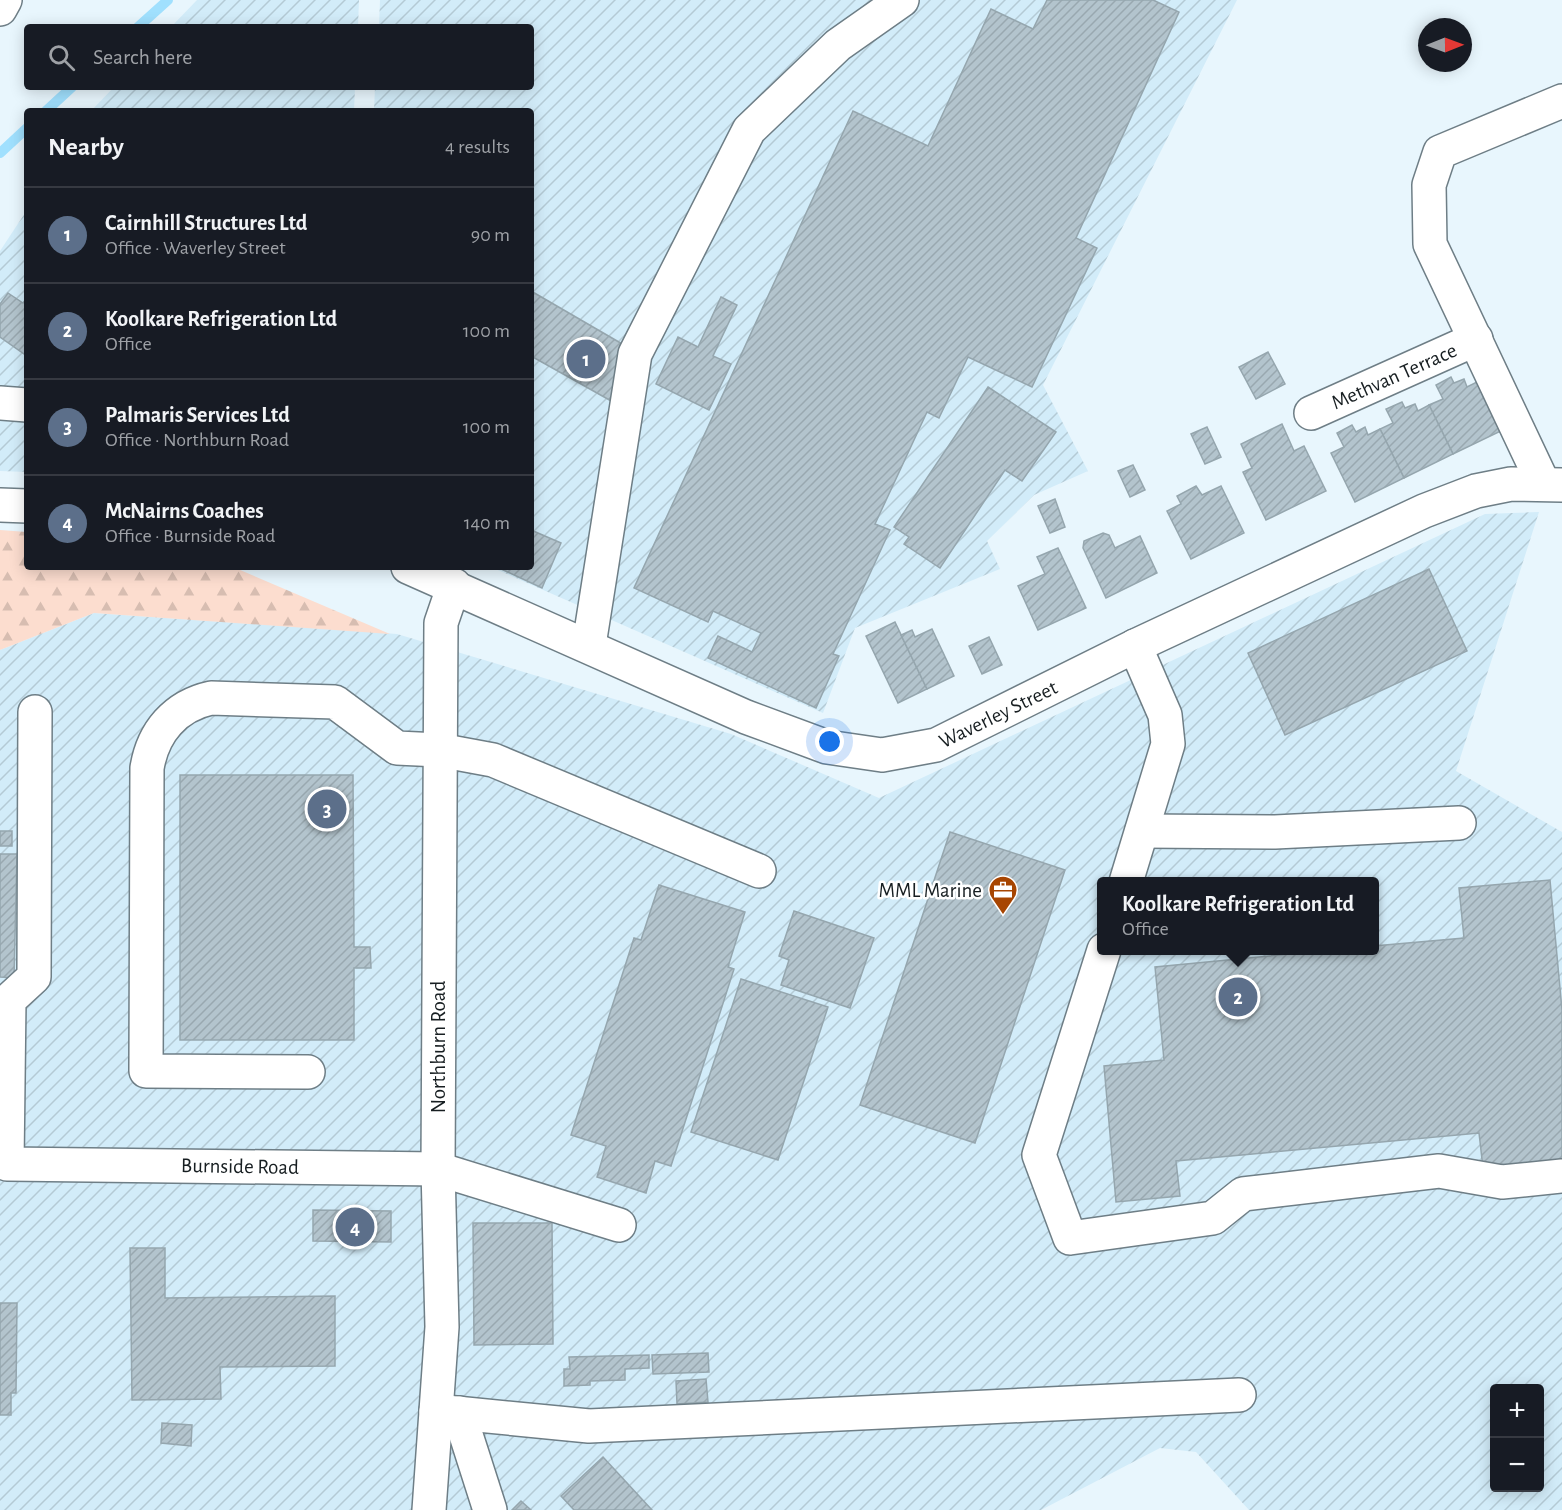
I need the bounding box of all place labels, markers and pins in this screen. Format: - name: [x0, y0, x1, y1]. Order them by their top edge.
- pin: 1: [566, 336, 606, 382]
- pin: 3: [308, 786, 346, 832]
- office icon: MML Marine: [987, 874, 1019, 916]
- place label: MML Marine: [878, 880, 982, 901]
- pin: 2: [1218, 974, 1258, 1020]
- pin: 4: [336, 1204, 374, 1250]

